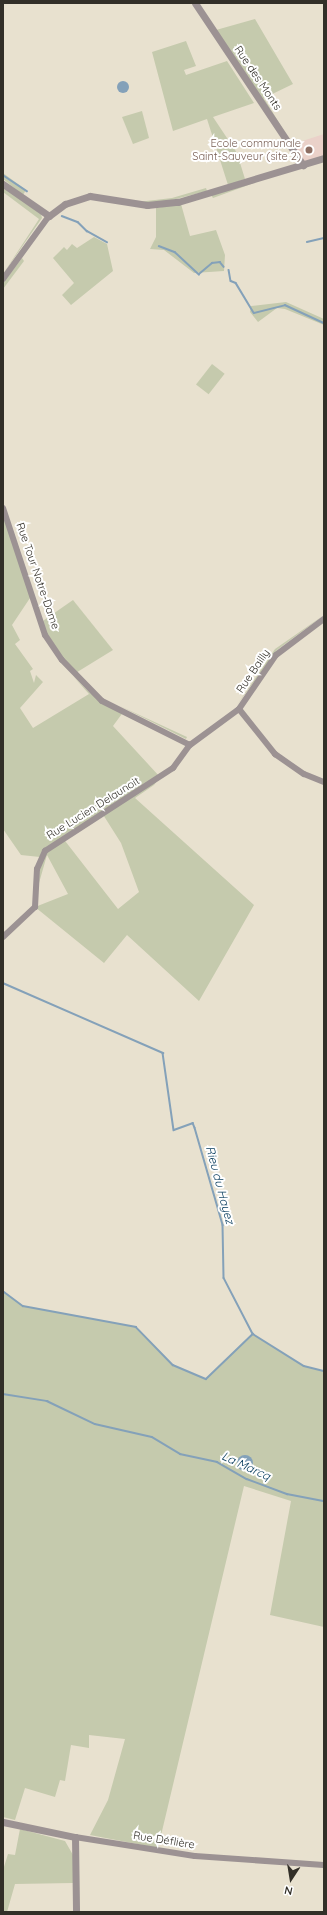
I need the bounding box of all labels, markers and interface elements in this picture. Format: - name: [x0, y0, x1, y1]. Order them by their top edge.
- street label: Rue des Monts: [232, 43, 284, 113]
- place label: Ecole communale Saint-Sauveur (site 2): [192, 137, 301, 163]
- marker: Ecole communale Saint-Sauveur (site 2): [304, 145, 314, 155]
- street label: Rue Tour Notre-Dame: [14, 521, 62, 631]
- street label: Rue Bailly: [234, 647, 272, 695]
- street label: Rue Lucien Delaunoit: [44, 774, 142, 842]
- water label: Rieu du Hayez: [203, 1144, 237, 1226]
- water label: La Marcq: [219, 1448, 273, 1484]
- street label: Rue Déflière: [132, 1829, 196, 1851]
- north arrow: [271, 1859, 311, 1899]
- text: N: [283, 1883, 294, 1898]

